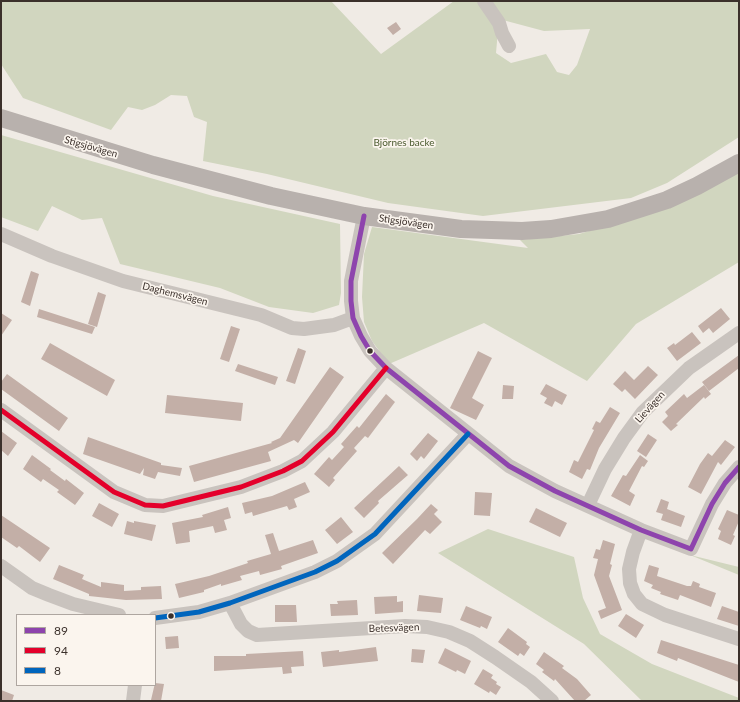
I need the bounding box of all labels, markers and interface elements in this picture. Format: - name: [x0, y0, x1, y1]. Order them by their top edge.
- street label: Stigsjövägen: [63, 134, 119, 160]
- park label: Björnes backe: [373, 137, 435, 149]
- street label: Stigsjövägen: [378, 212, 434, 232]
- street label: Daghemsvägen: [141, 280, 209, 308]
- unlabelled marker: [365, 346, 375, 356]
- street label: Lievägen: [633, 389, 667, 425]
- unlabelled marker: [166, 611, 176, 621]
- legend: [16, 614, 156, 686]
- street label: Betesvägen: [368, 621, 420, 635]
- text: 89: [54, 623, 68, 638]
- text: 94: [54, 643, 68, 658]
- text: 8: [54, 663, 61, 678]

